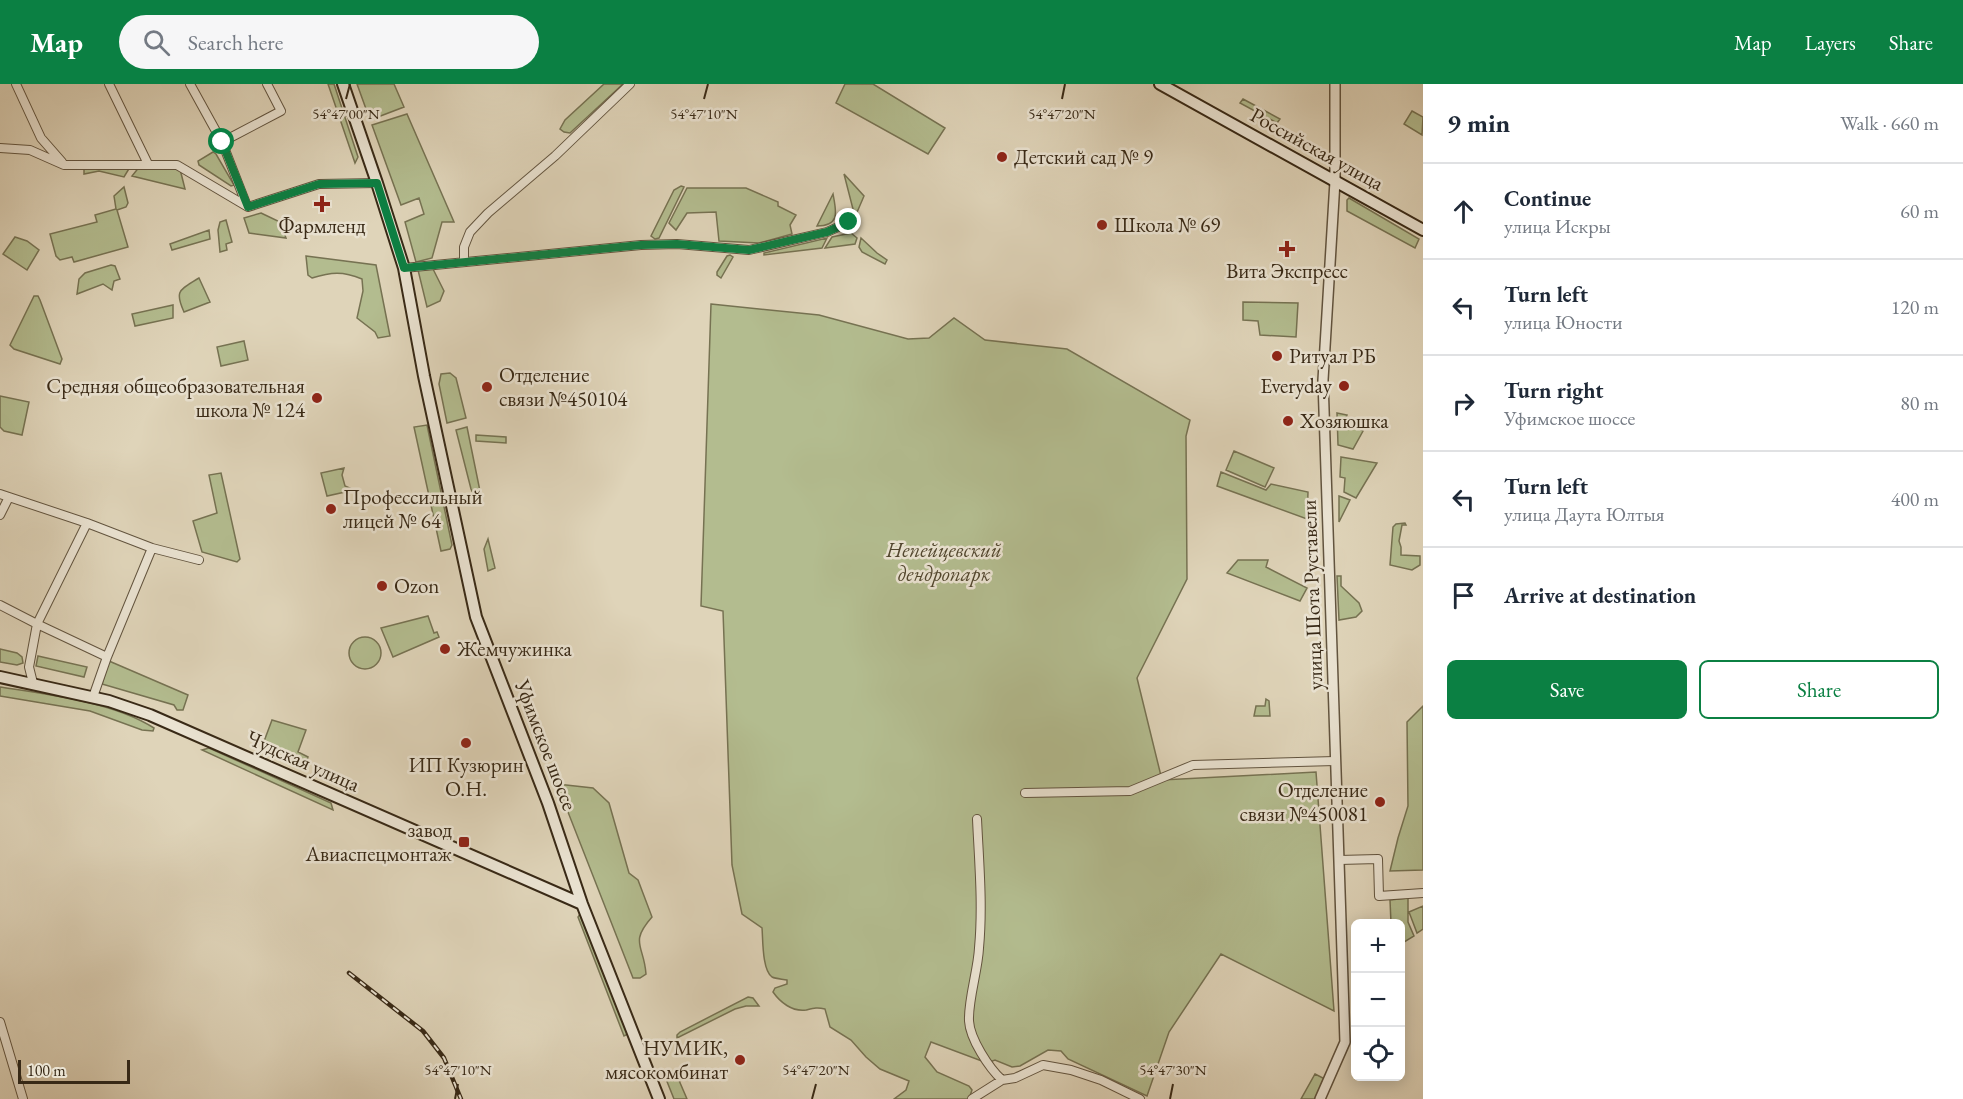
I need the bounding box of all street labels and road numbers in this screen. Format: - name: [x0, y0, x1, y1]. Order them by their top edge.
- street label: Российская улица: [1246, 101, 1389, 197]
- street label: улица Шота Руставели: [1295, 499, 1328, 691]
- street label: Уфимское шоссе: [509, 675, 584, 814]
- street label: Чудская улица: [242, 724, 365, 798]

